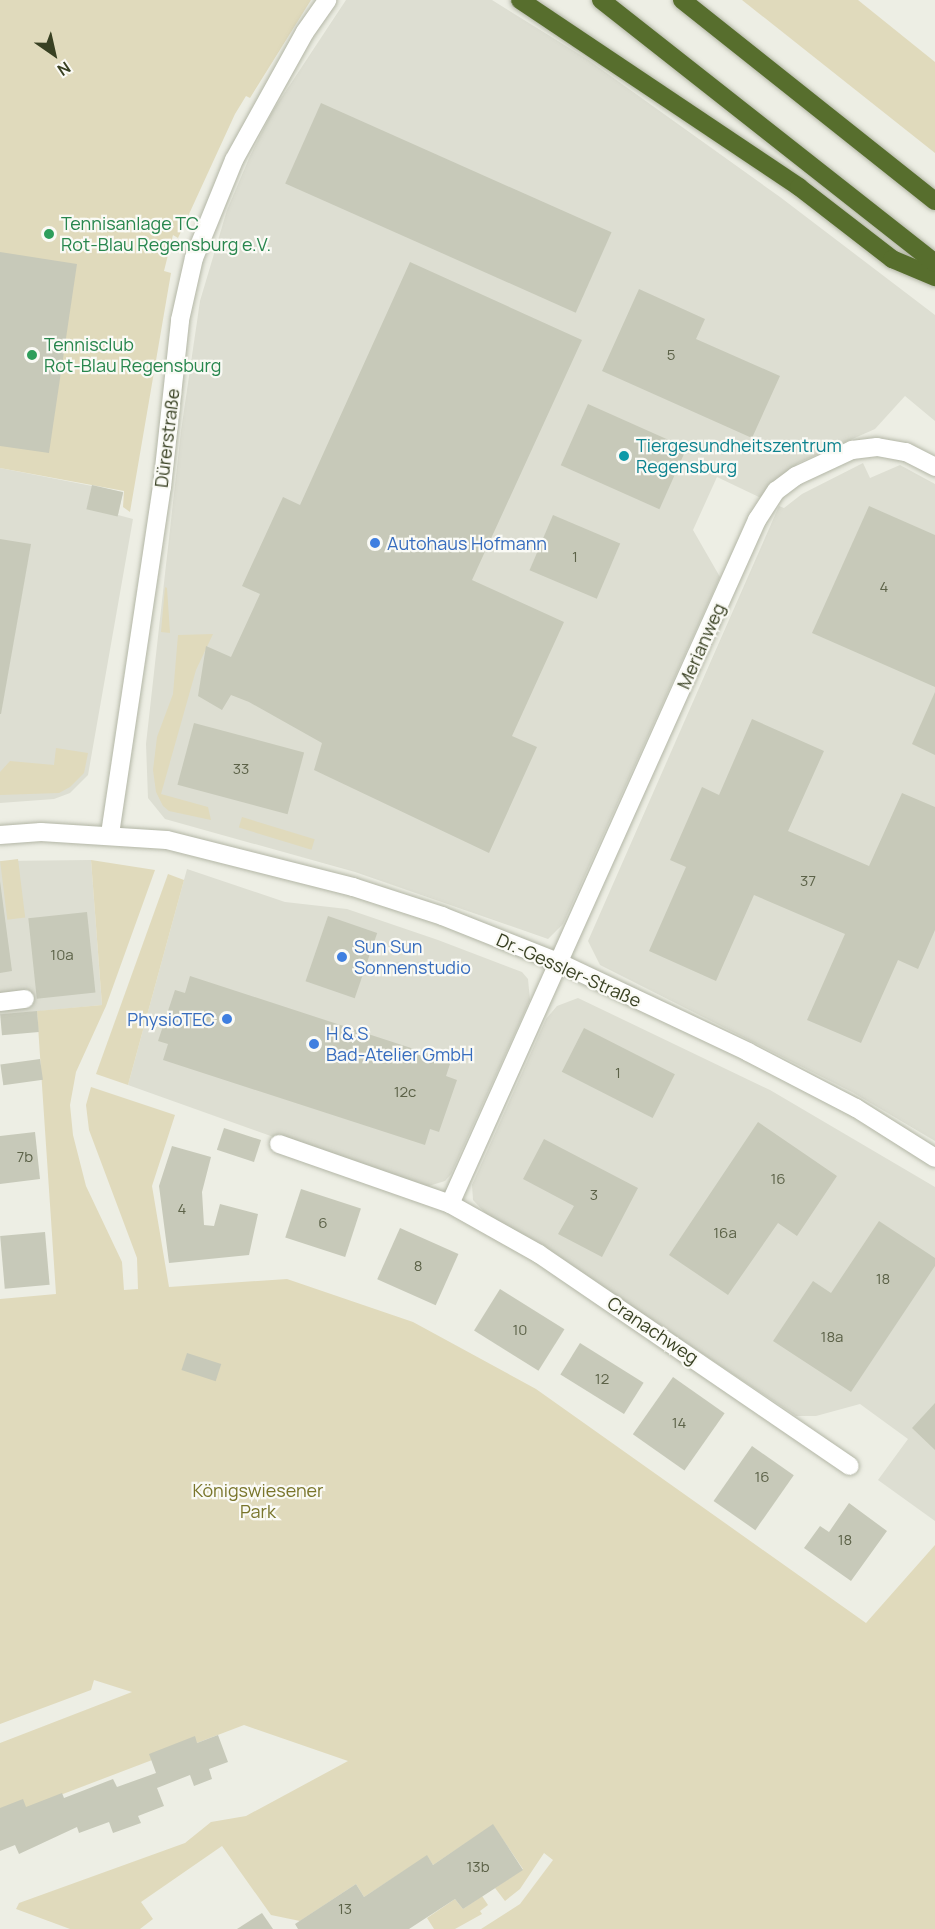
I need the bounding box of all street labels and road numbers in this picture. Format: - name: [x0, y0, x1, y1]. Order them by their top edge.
- street label: Dürerstraße: [150, 387, 184, 489]
- street label: Merianweg: [672, 600, 730, 692]
- street label: Dr.-Gessler-Straße: [493, 928, 645, 1012]
- street label: Cranachweg: [603, 1292, 703, 1368]

